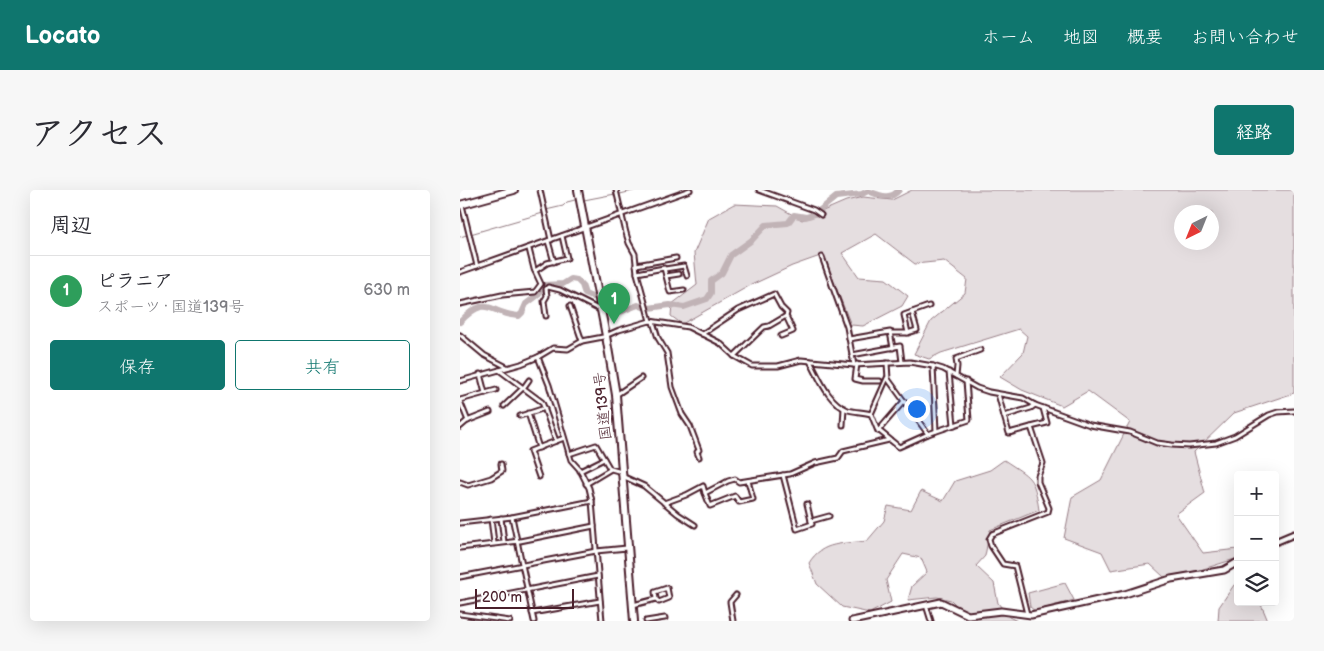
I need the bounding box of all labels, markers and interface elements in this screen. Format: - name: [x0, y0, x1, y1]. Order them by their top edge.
- text: Locato: [25, 21, 100, 50]
- text: ホーム: [982, 27, 1035, 48]
- text: 地図: [1063, 27, 1099, 48]
- text: 概要: [1127, 27, 1163, 48]
- text: お問い合わせ: [1191, 27, 1299, 48]
- button: 経路: [1214, 105, 1294, 155]
- text: アクセス: [30, 113, 168, 156]
- north arrow: [1174, 205, 1219, 250]
- text: 周辺: [50, 213, 92, 238]
- text: ピラニア: [97, 270, 173, 293]
- text: 1: [63, 281, 69, 300]
- text: 630 m: [363, 281, 410, 300]
- pin: 1: [598, 283, 630, 324]
- text: スポーツ · 国道139号: [97, 298, 244, 317]
- button: 保存: [50, 340, 225, 390]
- button: 共有: [235, 340, 410, 390]
- street label: 国道139号: [590, 371, 616, 441]
- your location: [904, 396, 930, 422]
- map controls: [1234, 471, 1279, 606]
- button: +: [1234, 471, 1279, 516]
- button: −: [1234, 516, 1279, 561]
- button: layers: [1234, 561, 1279, 606]
- scale bar: [475, 586, 574, 609]
- text: 200 m: [482, 589, 522, 606]

